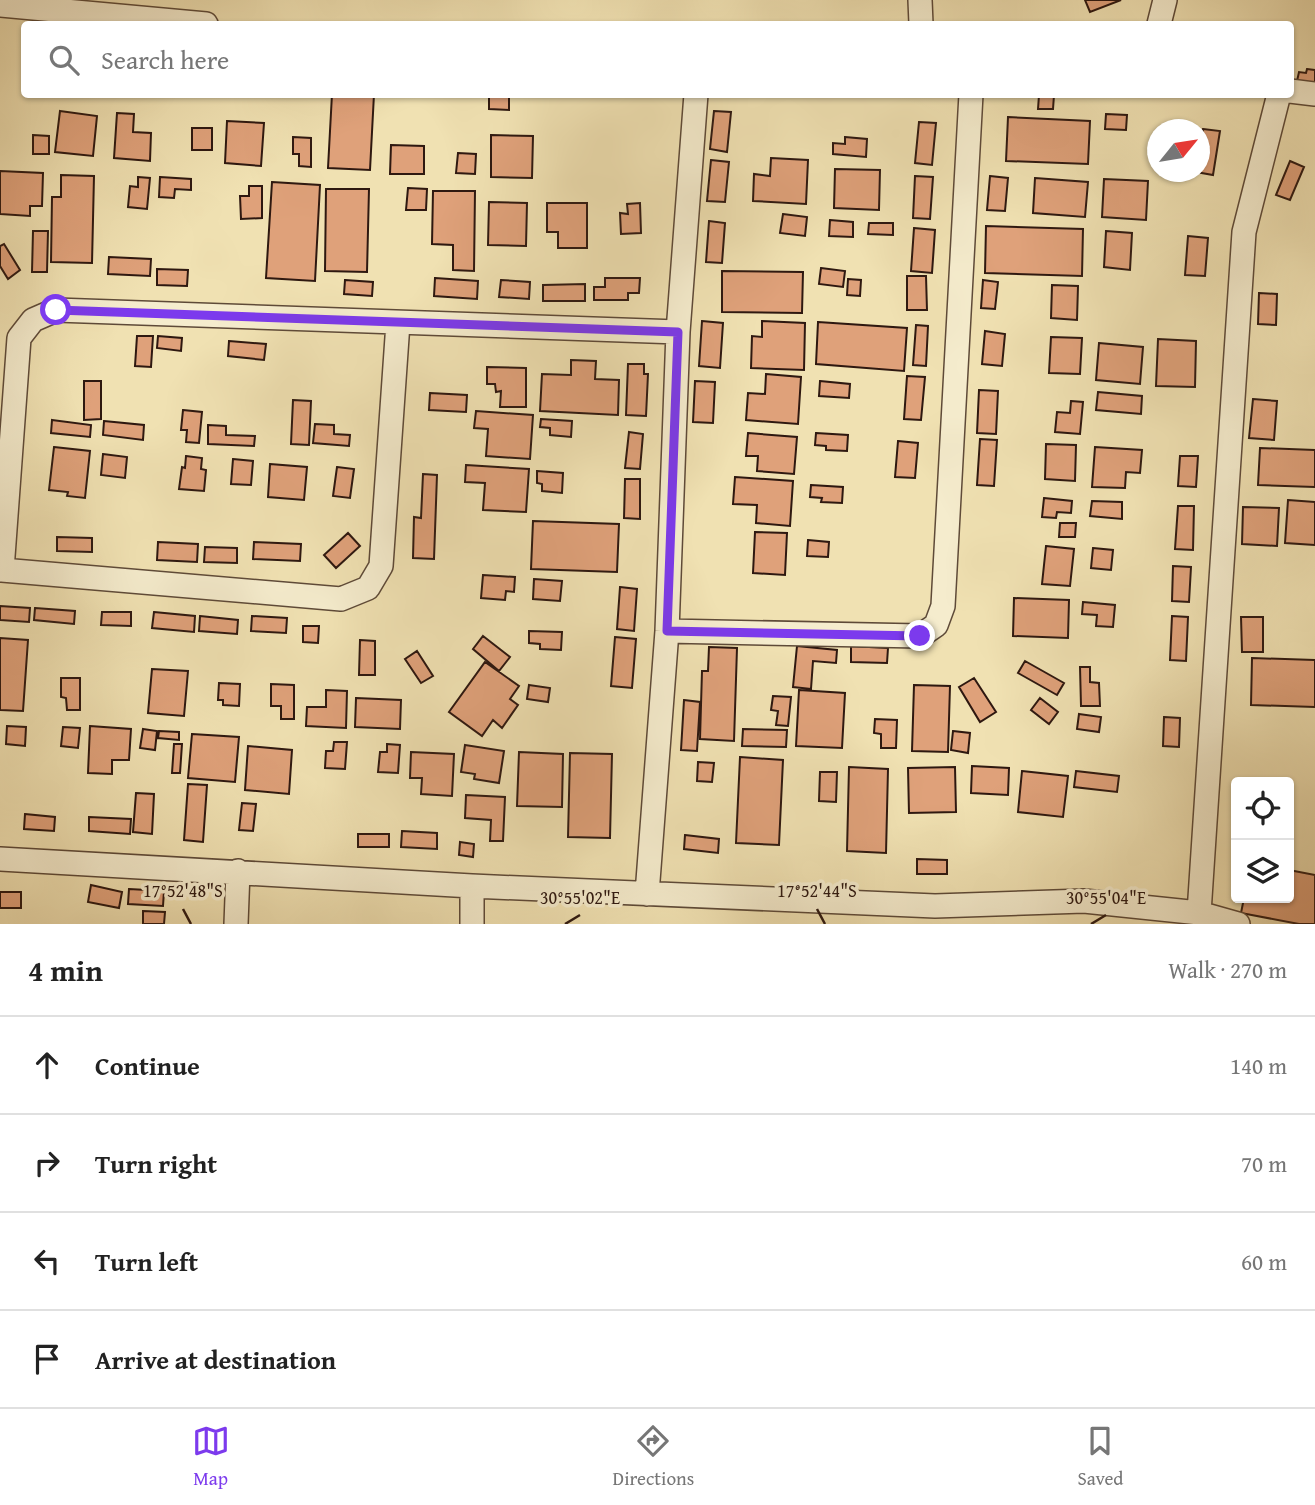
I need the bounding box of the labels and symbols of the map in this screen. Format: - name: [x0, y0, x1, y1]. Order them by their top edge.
- north arrow: [1147, 119, 1210, 182]
- route start: [40, 294, 71, 325]
- route end: [904, 620, 935, 651]
- text: 17°52'48"S: [143, 877, 223, 904]
- text: 17°52'44"S: [777, 877, 857, 904]
- text: 30°55'02"E: [540, 884, 620, 911]
- text: 30°55'04"E: [1066, 884, 1146, 911]

